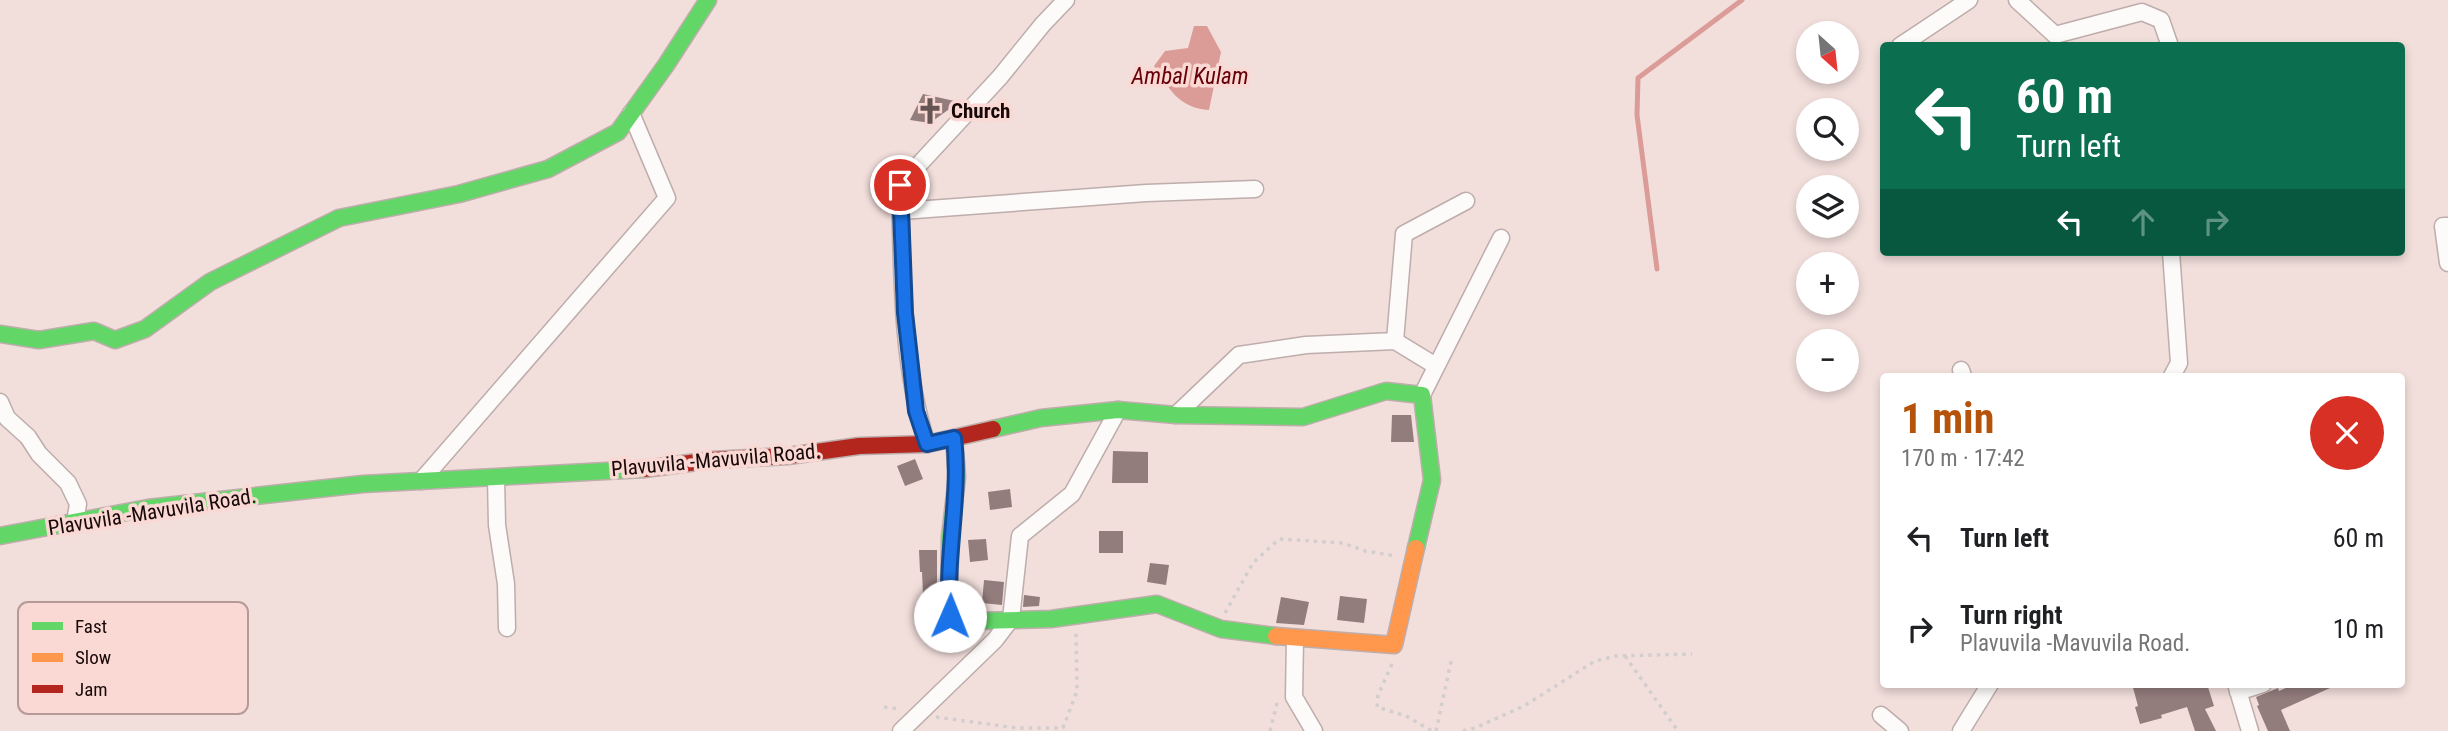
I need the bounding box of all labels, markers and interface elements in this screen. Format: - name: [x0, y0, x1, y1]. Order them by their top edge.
- north arrow: [1796, 21, 1858, 84]
- map controls: [1796, 21, 1859, 392]
- water label: Ambal Kulam: [1130, 63, 1249, 90]
- text: 60 m: [2016, 68, 2113, 125]
- icon: left: [1901, 70, 1992, 161]
- church icon: Church: [915, 96, 945, 126]
- button: search: [1796, 98, 1859, 161]
- place label: Church: [951, 99, 1010, 123]
- text: Turn left: [2016, 127, 2121, 165]
- pin: [870, 155, 930, 215]
- icon: arrive: [881, 166, 919, 204]
- button: layers: [1796, 175, 1859, 238]
- icon: left: [2051, 203, 2089, 241]
- icon: ahead: [2124, 203, 2162, 241]
- icon: right: [2197, 203, 2235, 241]
- button: +: [1796, 252, 1859, 315]
- button: −: [1796, 329, 1859, 392]
- text: 1 min: [1901, 394, 1994, 443]
- button: close: [2310, 396, 2384, 470]
- street label: Plavuvila -Mavuvila Road.: [610, 439, 822, 481]
- text: 170 m · 17:42: [1901, 445, 2025, 472]
- street label: Plavuvila -Mavuvila Road.: [46, 484, 258, 540]
- icon: left: [1901, 519, 1939, 557]
- text: Turn left: [1960, 523, 2049, 553]
- text: 60 m: [2333, 523, 2384, 553]
- position arrow: [913, 579, 987, 653]
- text: Turn right: [1960, 600, 2062, 630]
- legend: [18, 602, 248, 714]
- icon: right: [1901, 610, 1939, 648]
- text: 10 m: [2333, 614, 2384, 644]
- text: Fast: [75, 615, 107, 638]
- text: Plavuvila -Mavuvila Road.: [1960, 630, 2190, 657]
- text: Slow: [75, 646, 111, 669]
- text: Jam: [75, 678, 108, 701]

